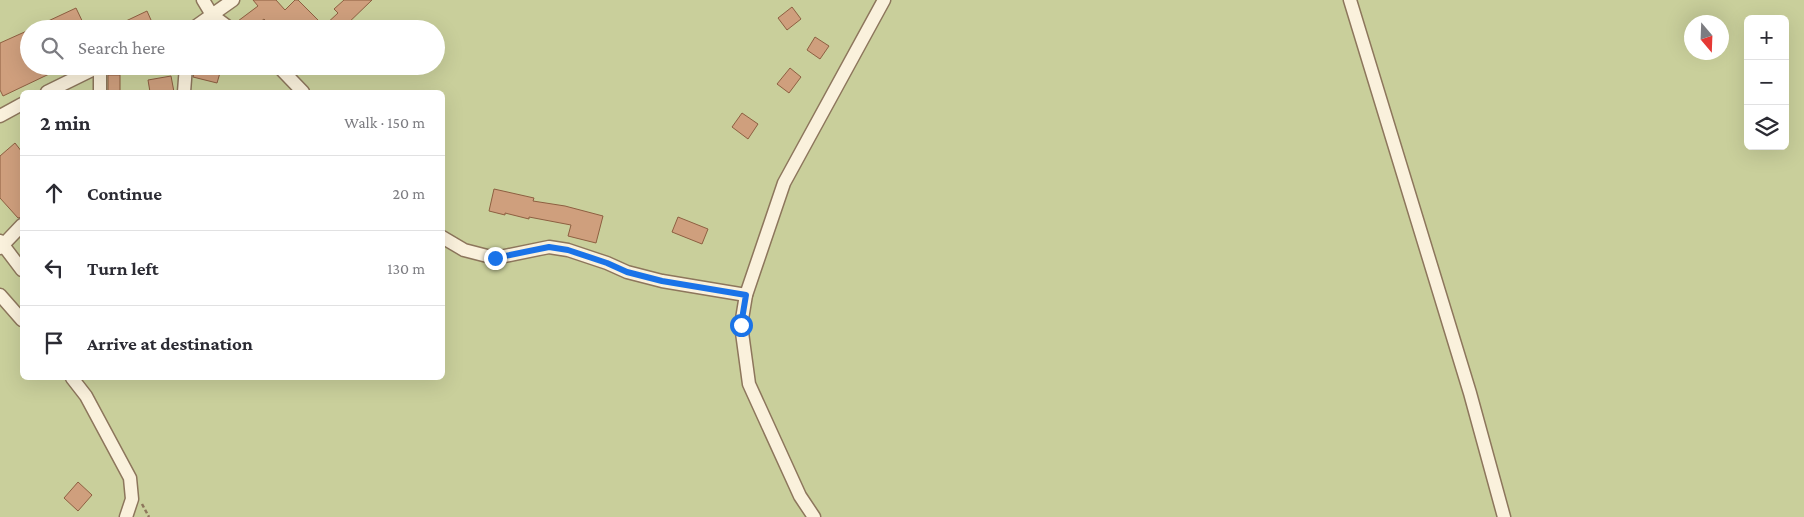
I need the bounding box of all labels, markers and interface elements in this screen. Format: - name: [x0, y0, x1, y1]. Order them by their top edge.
- north arrow: [1684, 15, 1729, 60]
- map controls: [1744, 15, 1789, 150]
- button: +: [1744, 15, 1789, 60]
- search box: [20, 20, 445, 75]
- icon: search: [38, 34, 66, 62]
- text: Search here: [78, 37, 165, 58]
- button: −: [1744, 60, 1789, 105]
- button: layers: [1744, 105, 1789, 150]
- text: 2 min: [40, 111, 91, 135]
- text: Walk · 150 m: [344, 114, 425, 131]
- icon: ahead: [40, 179, 68, 207]
- text: Continue: [87, 183, 162, 204]
- text: 20 m: [392, 185, 425, 202]
- route end: [484, 247, 507, 270]
- icon: left: [40, 254, 68, 282]
- text: Turn left: [87, 258, 159, 279]
- text: 130 m: [387, 260, 425, 277]
- route start: [730, 314, 753, 337]
- icon: arrive: [40, 329, 68, 357]
- text: Arrive at destination: [87, 333, 253, 354]

